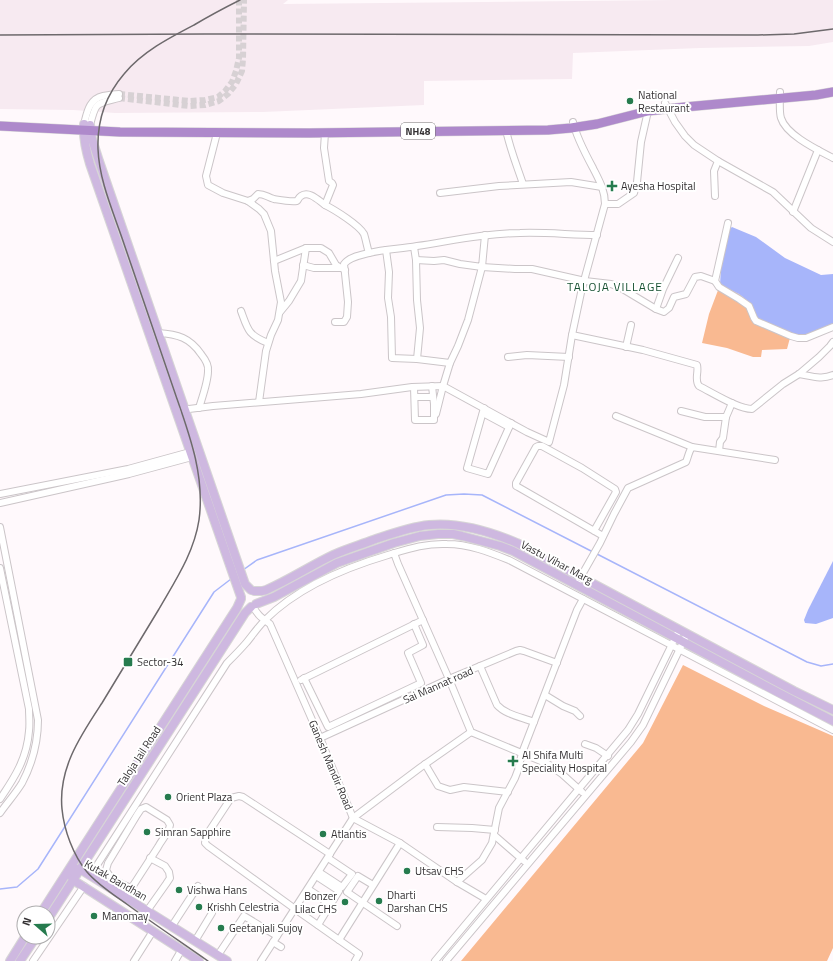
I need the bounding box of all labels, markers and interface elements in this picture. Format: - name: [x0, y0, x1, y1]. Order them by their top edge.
- place label: National Restaurant: [638, 87, 690, 116]
- marker: National Restaurant: [625, 96, 635, 106]
- road number: NH48: [401, 123, 435, 139]
- place label: Ayesha Hospital: [621, 178, 696, 194]
- marker: Ayesha Hospital: [606, 180, 618, 192]
- district label: TALOJA VILLAGE: [567, 277, 663, 296]
- street label: Vastu Vihar Marg: [518, 536, 596, 588]
- place label: Sector-34: [137, 654, 183, 670]
- marker: Sector-34: [122, 656, 134, 668]
- street label: Sai Mannat road: [400, 662, 476, 708]
- street label: Ganesh Mandir Road: [305, 718, 357, 813]
- street label: Taloja Jail Road: [114, 723, 165, 789]
- place label: Al Shifa Multi Speciality Hospital: [522, 747, 607, 776]
- marker: Al Shifa Multi Speciality Hospital: [507, 755, 519, 767]
- place label: Orient Plaza: [176, 789, 233, 805]
- marker: Orient Plaza: [163, 792, 173, 802]
- place label: Simran Sapphire: [155, 824, 231, 840]
- place label: Atlantis: [331, 826, 367, 842]
- marker: Simran Sapphire: [142, 827, 152, 837]
- marker: Atlantis: [318, 829, 328, 839]
- street label: Kutak Bandhan: [82, 855, 151, 905]
- place label: Utsav CHS: [415, 863, 464, 879]
- marker: Utsav CHS: [402, 866, 412, 876]
- place label: Vishwa Hans: [187, 882, 247, 898]
- marker: Vishwa Hans: [174, 885, 184, 895]
- place label: Dharti Darshan CHS: [387, 887, 448, 916]
- place label: Bonzer Lilac CHS: [295, 888, 337, 917]
- marker: Dharti Darshan CHS: [374, 896, 384, 906]
- marker: Bonzer Lilac CHS: [340, 897, 350, 907]
- place label: Krishh Celestria: [207, 899, 280, 915]
- marker: Krishh Celestria: [194, 902, 204, 912]
- north arrow: [16, 905, 56, 945]
- place label: Manomay: [102, 908, 149, 924]
- marker: Manomay: [89, 911, 99, 921]
- text: N: [18, 915, 35, 928]
- place label: Geetanjali Sujoy: [229, 920, 303, 936]
- marker: Geetanjali Sujoy: [216, 923, 226, 933]

